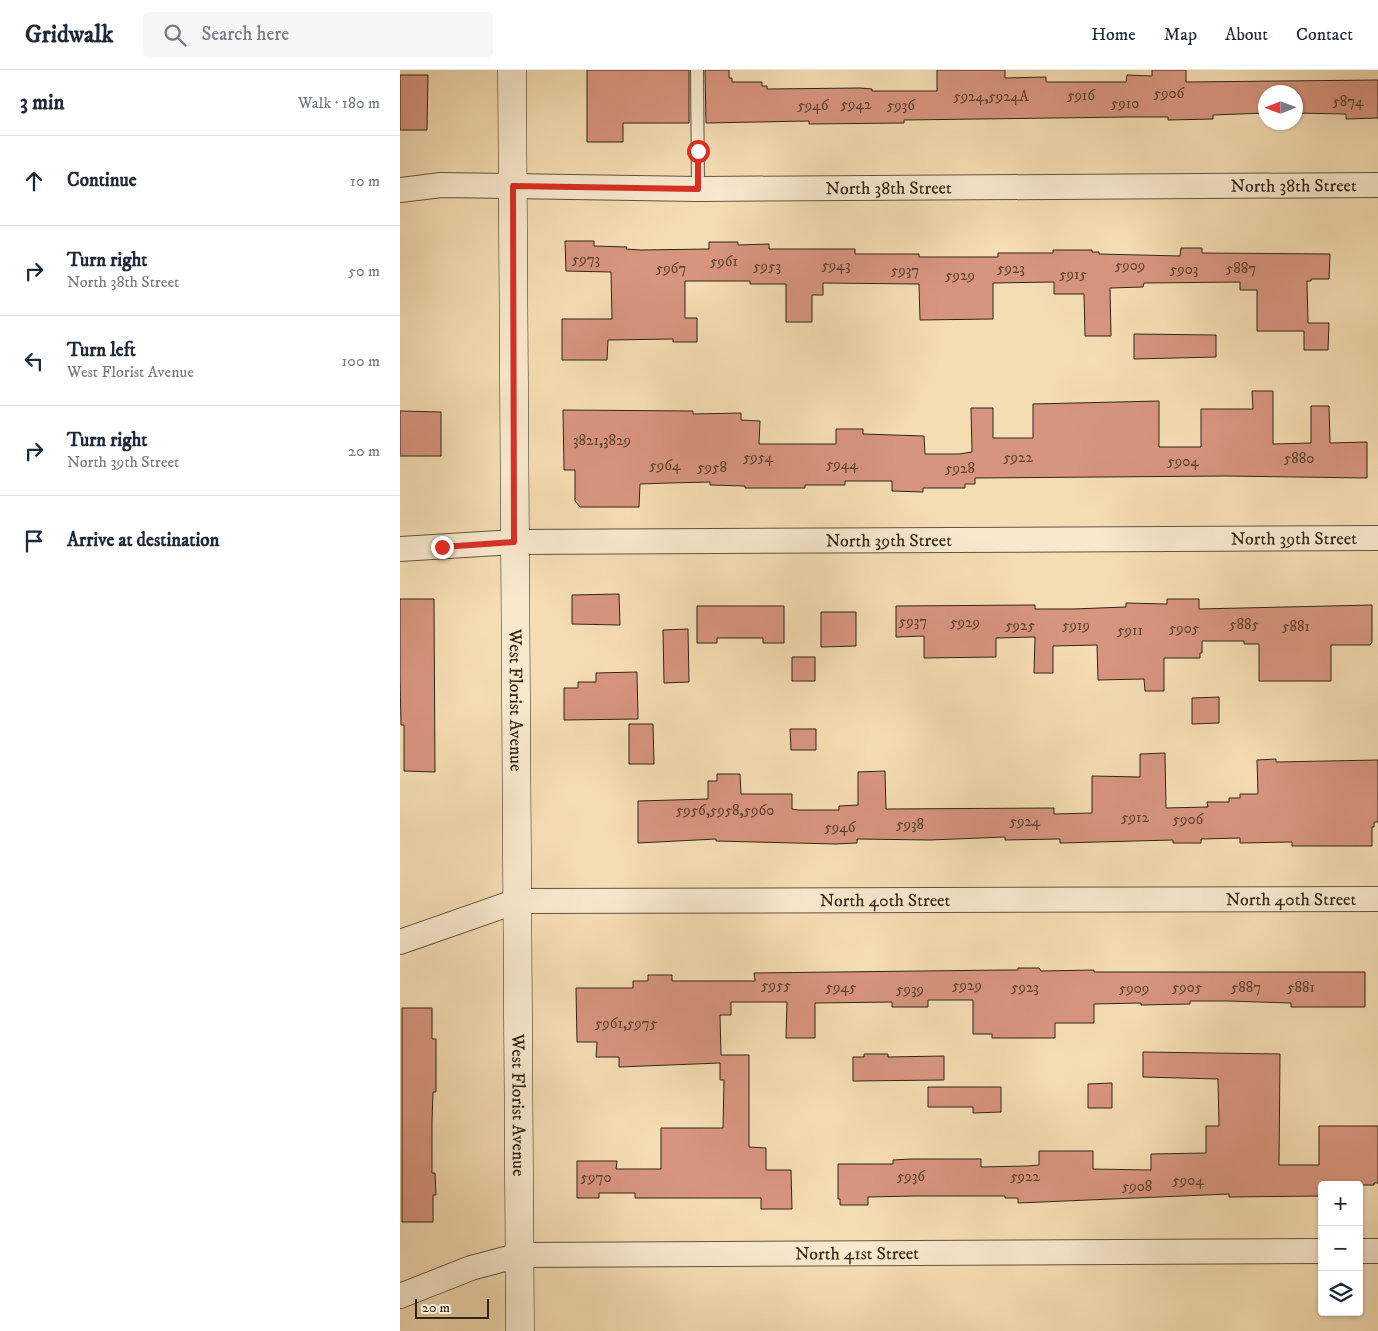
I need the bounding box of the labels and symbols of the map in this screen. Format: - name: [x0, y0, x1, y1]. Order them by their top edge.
- house number: 5906: [1154, 84, 1186, 103]
- north arrow: [1258, 85, 1303, 130]
- house number: 5916: [1067, 86, 1096, 105]
- house number: 5924,5924A: [953, 87, 1029, 106]
- house number: 5874: [1332, 92, 1364, 111]
- house number: 5910: [1111, 94, 1139, 113]
- house number: 5942: [841, 95, 872, 114]
- house number: 5946: [797, 96, 830, 115]
- house number: 5936: [887, 96, 916, 115]
- route start: [687, 140, 710, 163]
- street label: North 38th Street: [1230, 175, 1357, 198]
- street label: North 38th Street: [825, 178, 952, 200]
- house number: 5973: [572, 250, 600, 269]
- house number: 5961: [710, 252, 738, 271]
- house number: 5943: [821, 256, 851, 275]
- house number: 5909: [1115, 256, 1145, 275]
- house number: 5953: [753, 257, 781, 276]
- house number: 5967: [656, 259, 686, 278]
- house number: 5923: [997, 259, 1025, 278]
- house number: 5887: [1226, 259, 1256, 278]
- house number: 5903: [1170, 260, 1198, 279]
- house number: 5937: [891, 261, 919, 280]
- house number: 5915: [1059, 265, 1087, 284]
- house number: 5929: [945, 266, 975, 285]
- house number: 3821,3829: [573, 431, 631, 450]
- house number: 5954: [743, 448, 773, 467]
- house number: 5922: [1003, 448, 1033, 467]
- house number: 5880: [1284, 449, 1314, 468]
- house number: 5904: [1167, 452, 1199, 471]
- house number: 5944: [826, 455, 858, 474]
- house number: 5964: [649, 456, 681, 475]
- house number: 5958: [697, 458, 727, 477]
- house number: 5928: [945, 459, 975, 478]
- street label: North 39th Street: [1231, 528, 1357, 551]
- street label: North 39th Street: [826, 530, 952, 553]
- route end: [431, 536, 454, 559]
- house number: 5937: [899, 612, 927, 631]
- house number: 5929: [950, 613, 980, 632]
- house number: 5885: [1229, 615, 1259, 634]
- house number: 5925: [1005, 616, 1035, 635]
- house number: 5919: [1062, 616, 1090, 635]
- house number: 5881: [1282, 617, 1310, 636]
- house number: 5905: [1169, 619, 1200, 638]
- house number: 5911: [1117, 621, 1143, 640]
- street label: West Florist Avenue: [504, 628, 526, 771]
- house number: 5956,5958,5960: [676, 801, 774, 820]
- house number: 5912: [1121, 808, 1150, 827]
- house number: 5906: [1173, 810, 1205, 829]
- house number: 5924: [1010, 812, 1041, 831]
- house number: 5938: [896, 815, 924, 834]
- house number: 5946: [824, 818, 857, 837]
- street label: North 40th Street: [1226, 889, 1357, 911]
- street label: North 40th Street: [820, 890, 951, 912]
- house number: 5955: [761, 976, 791, 995]
- house number: 5929: [952, 976, 982, 995]
- house number: 5945: [826, 978, 857, 997]
- house number: 5923: [1011, 978, 1039, 997]
- house number: 5905: [1172, 978, 1203, 997]
- house number: 5887: [1231, 978, 1261, 997]
- house number: 5881: [1287, 978, 1315, 997]
- house number: 5909: [1119, 979, 1149, 998]
- house number: 5939: [896, 980, 924, 999]
- house number: 5961,5975: [595, 1014, 658, 1033]
- street label: West Florist Avenue: [506, 1033, 529, 1176]
- house number: 5936: [897, 1167, 926, 1186]
- house number: 5922: [1010, 1167, 1040, 1186]
- house number: 5970: [581, 1168, 611, 1187]
- house number: 5904: [1172, 1171, 1204, 1190]
- house number: 5908: [1122, 1177, 1152, 1196]
- street label: North 41st Street: [795, 1243, 919, 1266]
- scale bar: [415, 1296, 489, 1319]

